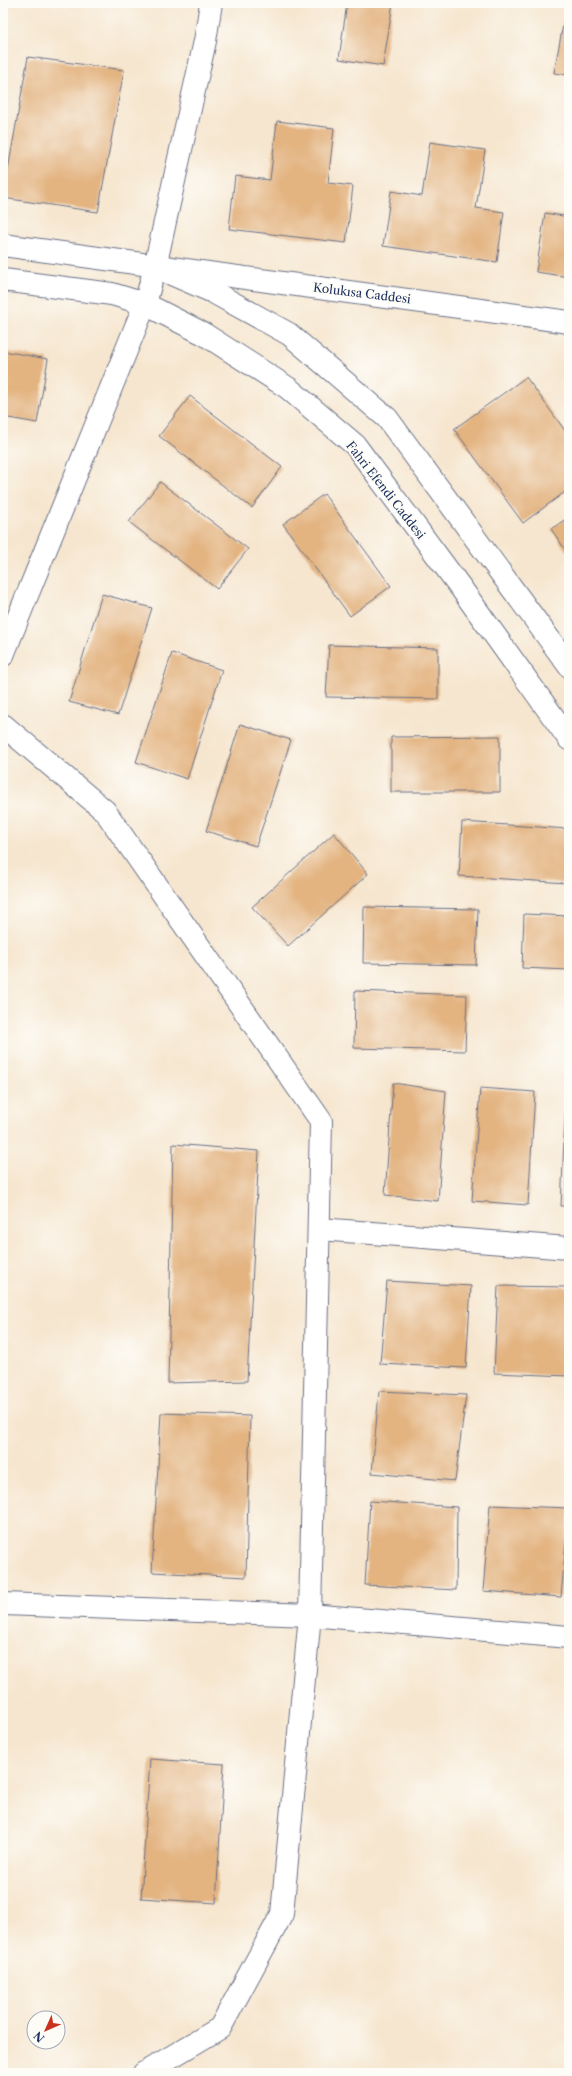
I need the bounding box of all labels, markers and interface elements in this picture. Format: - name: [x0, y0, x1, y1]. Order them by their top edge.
- street label: Kolukısa Caddesi: [312, 280, 412, 306]
- street label: Fahri Efendi Caddesi: [343, 438, 429, 542]
- north arrow: [26, 2010, 66, 2050]
- text: N: [30, 2028, 47, 2045]

